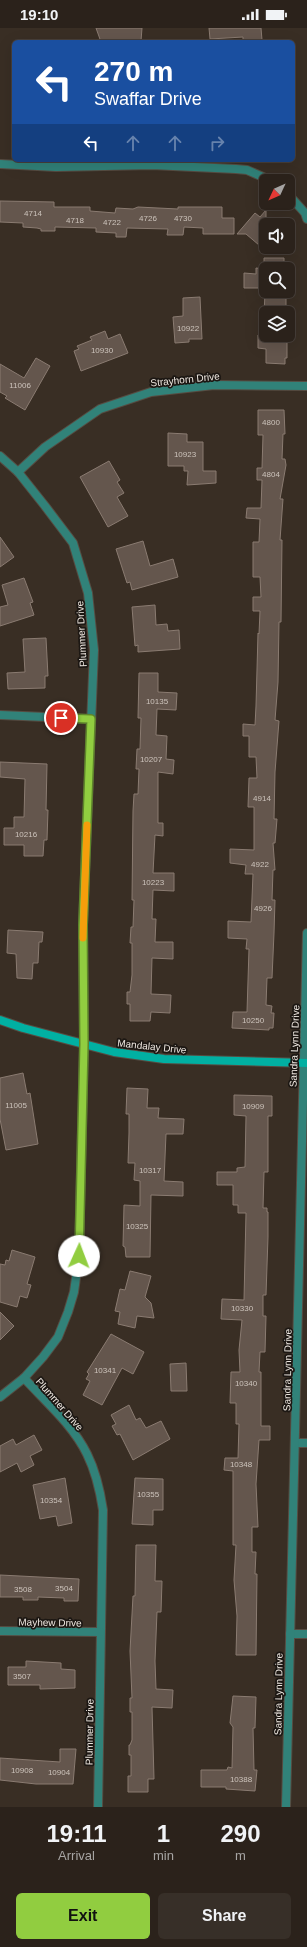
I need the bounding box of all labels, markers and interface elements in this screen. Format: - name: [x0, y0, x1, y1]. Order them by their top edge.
- text: 19:10: [20, 6, 58, 23]
- icon: left: [28, 56, 80, 108]
- text: 270 m: [94, 56, 173, 87]
- text: Swaffar Drive: [94, 89, 202, 109]
- icon: left: [80, 132, 102, 154]
- icon: ahead: [122, 132, 144, 154]
- icon: ahead: [164, 132, 186, 154]
- icon: right: [206, 132, 228, 154]
- north arrow: [259, 174, 295, 210]
- map controls: [259, 174, 295, 342]
- house number: 4714: [24, 209, 42, 218]
- house number: 4726: [139, 214, 157, 223]
- house number: 4730: [174, 214, 192, 223]
- house number: 4718: [66, 216, 84, 225]
- house number: 4722: [103, 218, 121, 227]
- button: sound: [259, 218, 295, 254]
- button: search: [259, 262, 295, 298]
- button: layers: [259, 306, 295, 342]
- house number: 10922: [177, 324, 200, 333]
- house number: 10930: [91, 346, 114, 355]
- street label: Strayhorn Drive: [150, 370, 221, 389]
- house number: 11006: [9, 381, 31, 390]
- house number: 4800: [262, 418, 280, 427]
- house number: 10923: [174, 450, 197, 459]
- house number: 4804: [262, 470, 280, 479]
- street label: Plummer Drive: [74, 600, 89, 667]
- house number: 10135: [146, 697, 169, 706]
- pin: [44, 701, 78, 735]
- icon: arrive: [50, 707, 72, 729]
- house number: 10207: [140, 755, 163, 764]
- house number: 4914: [253, 794, 271, 803]
- house number: 10216: [15, 830, 38, 839]
- house number: 4922: [251, 860, 269, 869]
- house number: 10223: [142, 878, 165, 887]
- house number: 4926: [254, 904, 272, 913]
- street label: Sandra Lynn Drive: [288, 1004, 301, 1087]
- house number: 10250: [242, 1016, 265, 1025]
- street label: Mandalay Drive: [117, 1037, 187, 1056]
- house number: 11005: [5, 1101, 27, 1110]
- house number: 10909: [242, 1102, 265, 1111]
- house number: 10317: [139, 1166, 162, 1175]
- house number: 10325: [126, 1222, 149, 1231]
- position arrow: [58, 1235, 100, 1277]
- house number: 10330: [231, 1304, 254, 1313]
- street label: Sandra Lynn Drive: [281, 1328, 294, 1411]
- house number: 10341: [94, 1366, 117, 1375]
- street label: Plummer Drive: [34, 1376, 86, 1433]
- house number: 10340: [235, 1379, 258, 1388]
- house number: 10348: [230, 1460, 253, 1469]
- house number: 10355: [137, 1490, 160, 1499]
- house number: 10354: [40, 1496, 63, 1505]
- house number: 3504: [55, 1584, 73, 1593]
- house number: 3508: [14, 1585, 32, 1594]
- street label: Mayhew Drive: [18, 1616, 82, 1629]
- street label: Sandra Lynn Drive: [272, 1652, 285, 1735]
- house number: 3507: [13, 1672, 31, 1681]
- street label: Plummer Drive: [83, 1698, 96, 1765]
- house number: 10908: [11, 1766, 34, 1775]
- house number: 10904: [48, 1768, 71, 1777]
- house number: 10388: [230, 1775, 253, 1784]
- text: 19:11: [46, 1820, 107, 1847]
- text: 1: [157, 1820, 170, 1847]
- text: 290: [220, 1820, 261, 1847]
- text: Arrival: [58, 1848, 95, 1863]
- text: min: [153, 1848, 174, 1863]
- text: m: [235, 1848, 246, 1863]
- button: Exit: [16, 1893, 150, 1939]
- button: Share: [158, 1893, 291, 1939]

